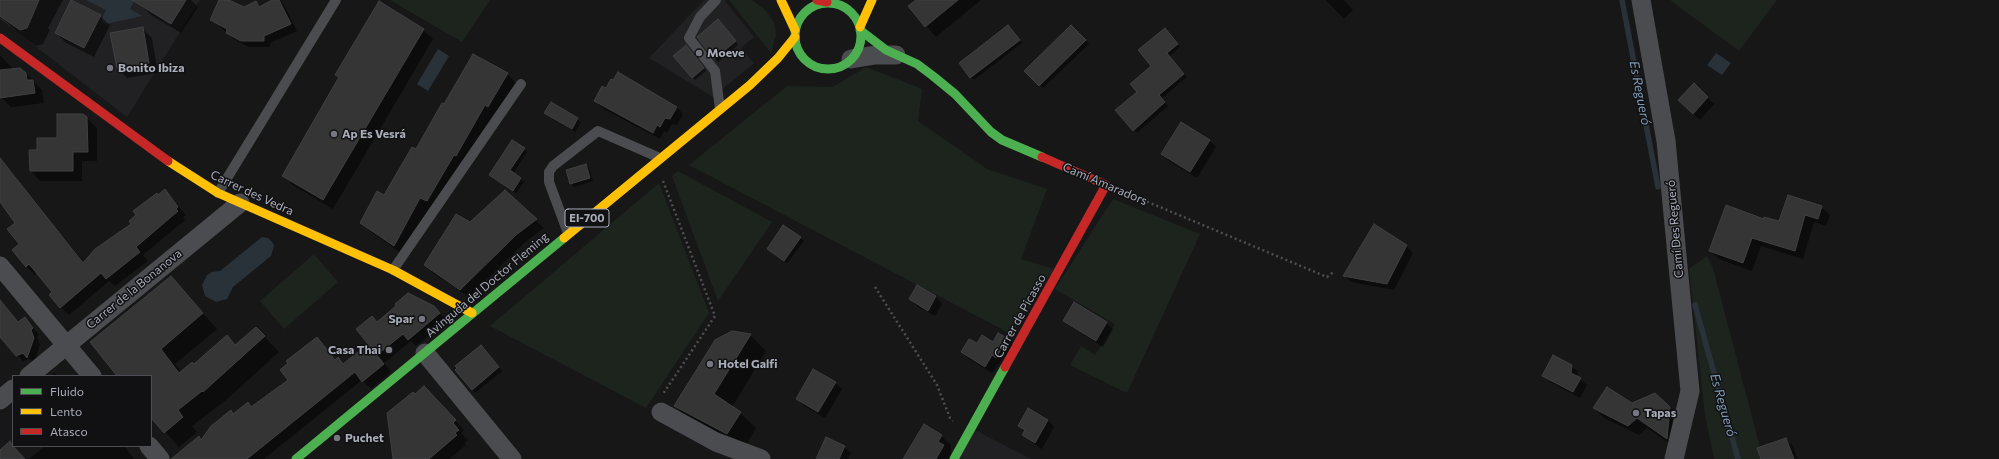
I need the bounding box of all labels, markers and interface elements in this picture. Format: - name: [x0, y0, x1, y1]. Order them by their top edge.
- place label: Moeve: [707, 46, 744, 60]
- marker: Moeve: [694, 48, 704, 58]
- water label: Es Regueró: [1626, 60, 1654, 126]
- place label: Bonito Ibiza: [118, 61, 185, 75]
- marker: Bonito Ibiza: [105, 63, 115, 73]
- place label: Ap Es Vesrá: [342, 127, 406, 141]
- marker: Ap Es Vesrá: [329, 129, 339, 139]
- street label: Camí Amaradors: [1061, 160, 1149, 208]
- street label: Carrer des Vedra: [208, 167, 296, 219]
- street label: Camí Des Regueró: [1664, 179, 1686, 279]
- road number: EI-700: [565, 209, 609, 227]
- street label: Avinguda del Doctor Fleming: [423, 230, 551, 340]
- street label: Carrer de la Bonanova: [83, 246, 185, 332]
- street label: Carrer de Picasso: [991, 272, 1049, 360]
- place label: Spar: [388, 312, 414, 326]
- marker: Spar: [417, 314, 427, 324]
- place label: Casa Thai: [328, 343, 381, 357]
- marker: Casa Thai: [384, 345, 394, 355]
- place label: Hotel Galfi: [718, 357, 778, 371]
- marker: Hotel Galfi: [705, 359, 715, 369]
- water label: Es Regueró: [1707, 372, 1739, 438]
- legend: [12, 375, 152, 447]
- text: Fluido: [50, 384, 84, 398]
- text: Lento: [50, 404, 82, 418]
- place label: Tapas: [1644, 406, 1676, 420]
- marker: Tapas: [1631, 408, 1641, 418]
- text: Atasco: [50, 424, 88, 438]
- place label: Puchet: [345, 431, 384, 445]
- marker: Puchet: [332, 433, 342, 443]

